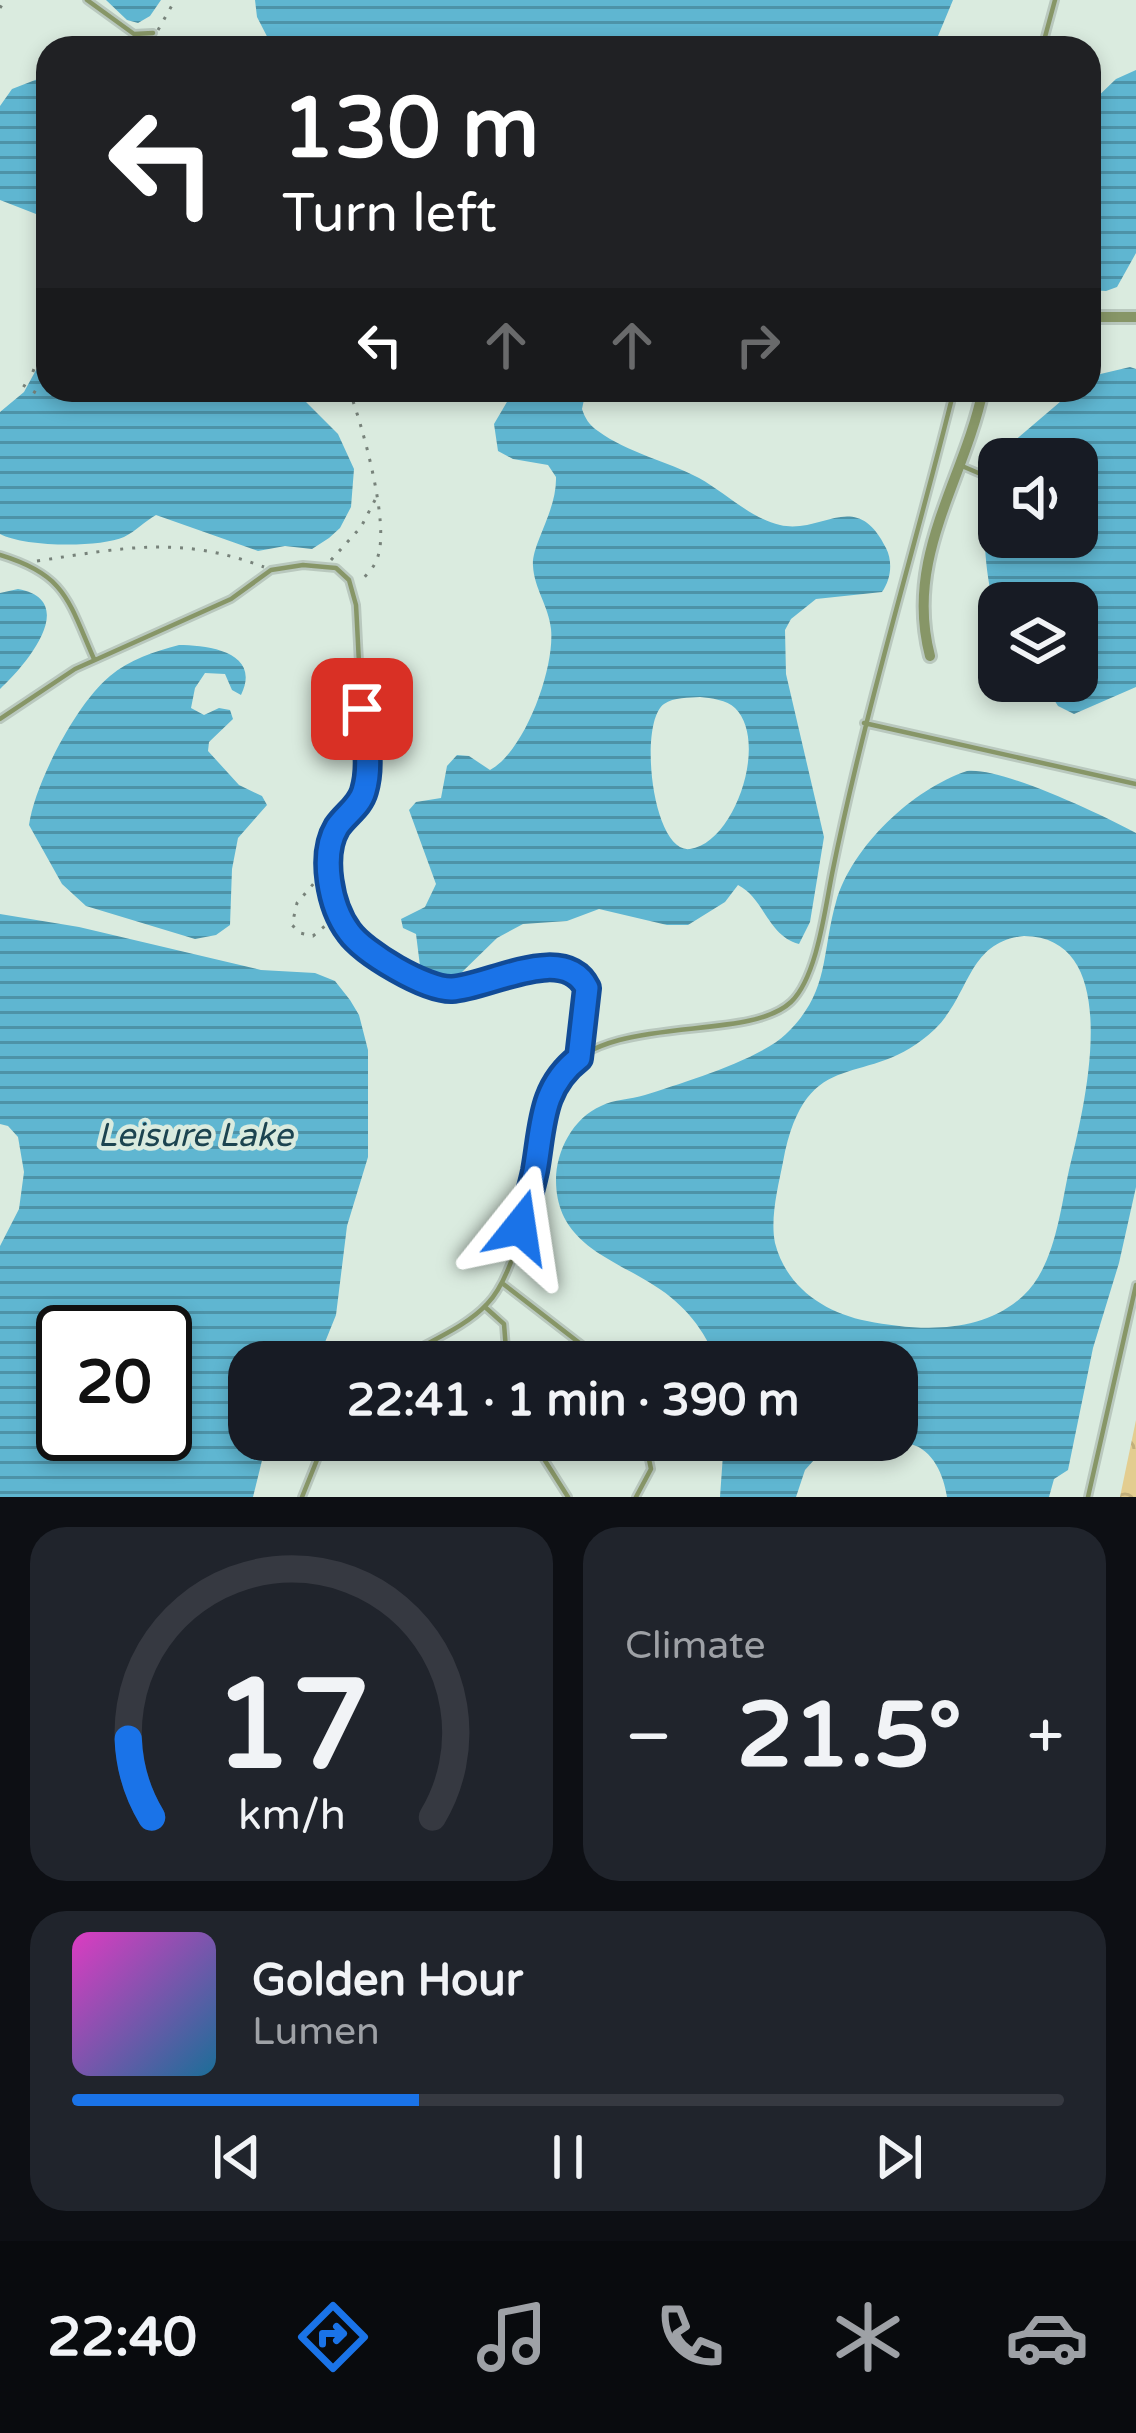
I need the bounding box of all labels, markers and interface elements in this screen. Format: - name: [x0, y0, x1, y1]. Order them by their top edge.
- text: 130 m: [282, 79, 539, 180]
- icon: left: [84, 84, 240, 240]
- text: Turn left: [282, 181, 497, 246]
- icon: left: [347, 312, 413, 378]
- icon: ahead: [473, 312, 539, 378]
- icon: ahead: [599, 312, 665, 378]
- icon: right: [725, 312, 791, 378]
- map controls: [978, 438, 1098, 702]
- button: sound: [978, 438, 1098, 558]
- button: layers: [978, 582, 1098, 702]
- pin: [311, 658, 413, 760]
- icon: arrive: [329, 676, 395, 742]
- water label: Leisure Lake: [97, 1116, 295, 1155]
- position arrow: [457, 1164, 583, 1290]
- speed limit sign: 20: [36, 1305, 192, 1461]
- text: 22:41 · 1 min · 390 m: [347, 1374, 799, 1428]
- text: Climate: [625, 1622, 765, 1669]
- text: 17: [213, 1651, 370, 1802]
- text: 21.5°: [737, 1682, 962, 1791]
- text: −: [625, 1697, 672, 1777]
- text: +: [1027, 1697, 1064, 1777]
- text: km/h: [238, 1790, 345, 1841]
- text: Golden Hour: [252, 1954, 523, 2008]
- text: Lumen: [252, 2008, 380, 2055]
- icon: previous: [204, 2124, 270, 2190]
- icon: pause: [535, 2124, 601, 2190]
- icon: next: [866, 2124, 932, 2190]
- icon: directions: [291, 2295, 375, 2379]
- icon: music: [470, 2295, 554, 2379]
- icon: phone: [648, 2295, 732, 2379]
- icon: climate: [826, 2295, 910, 2379]
- icon: car: [1005, 2295, 1089, 2379]
- text: 22:40: [47, 2305, 197, 2370]

